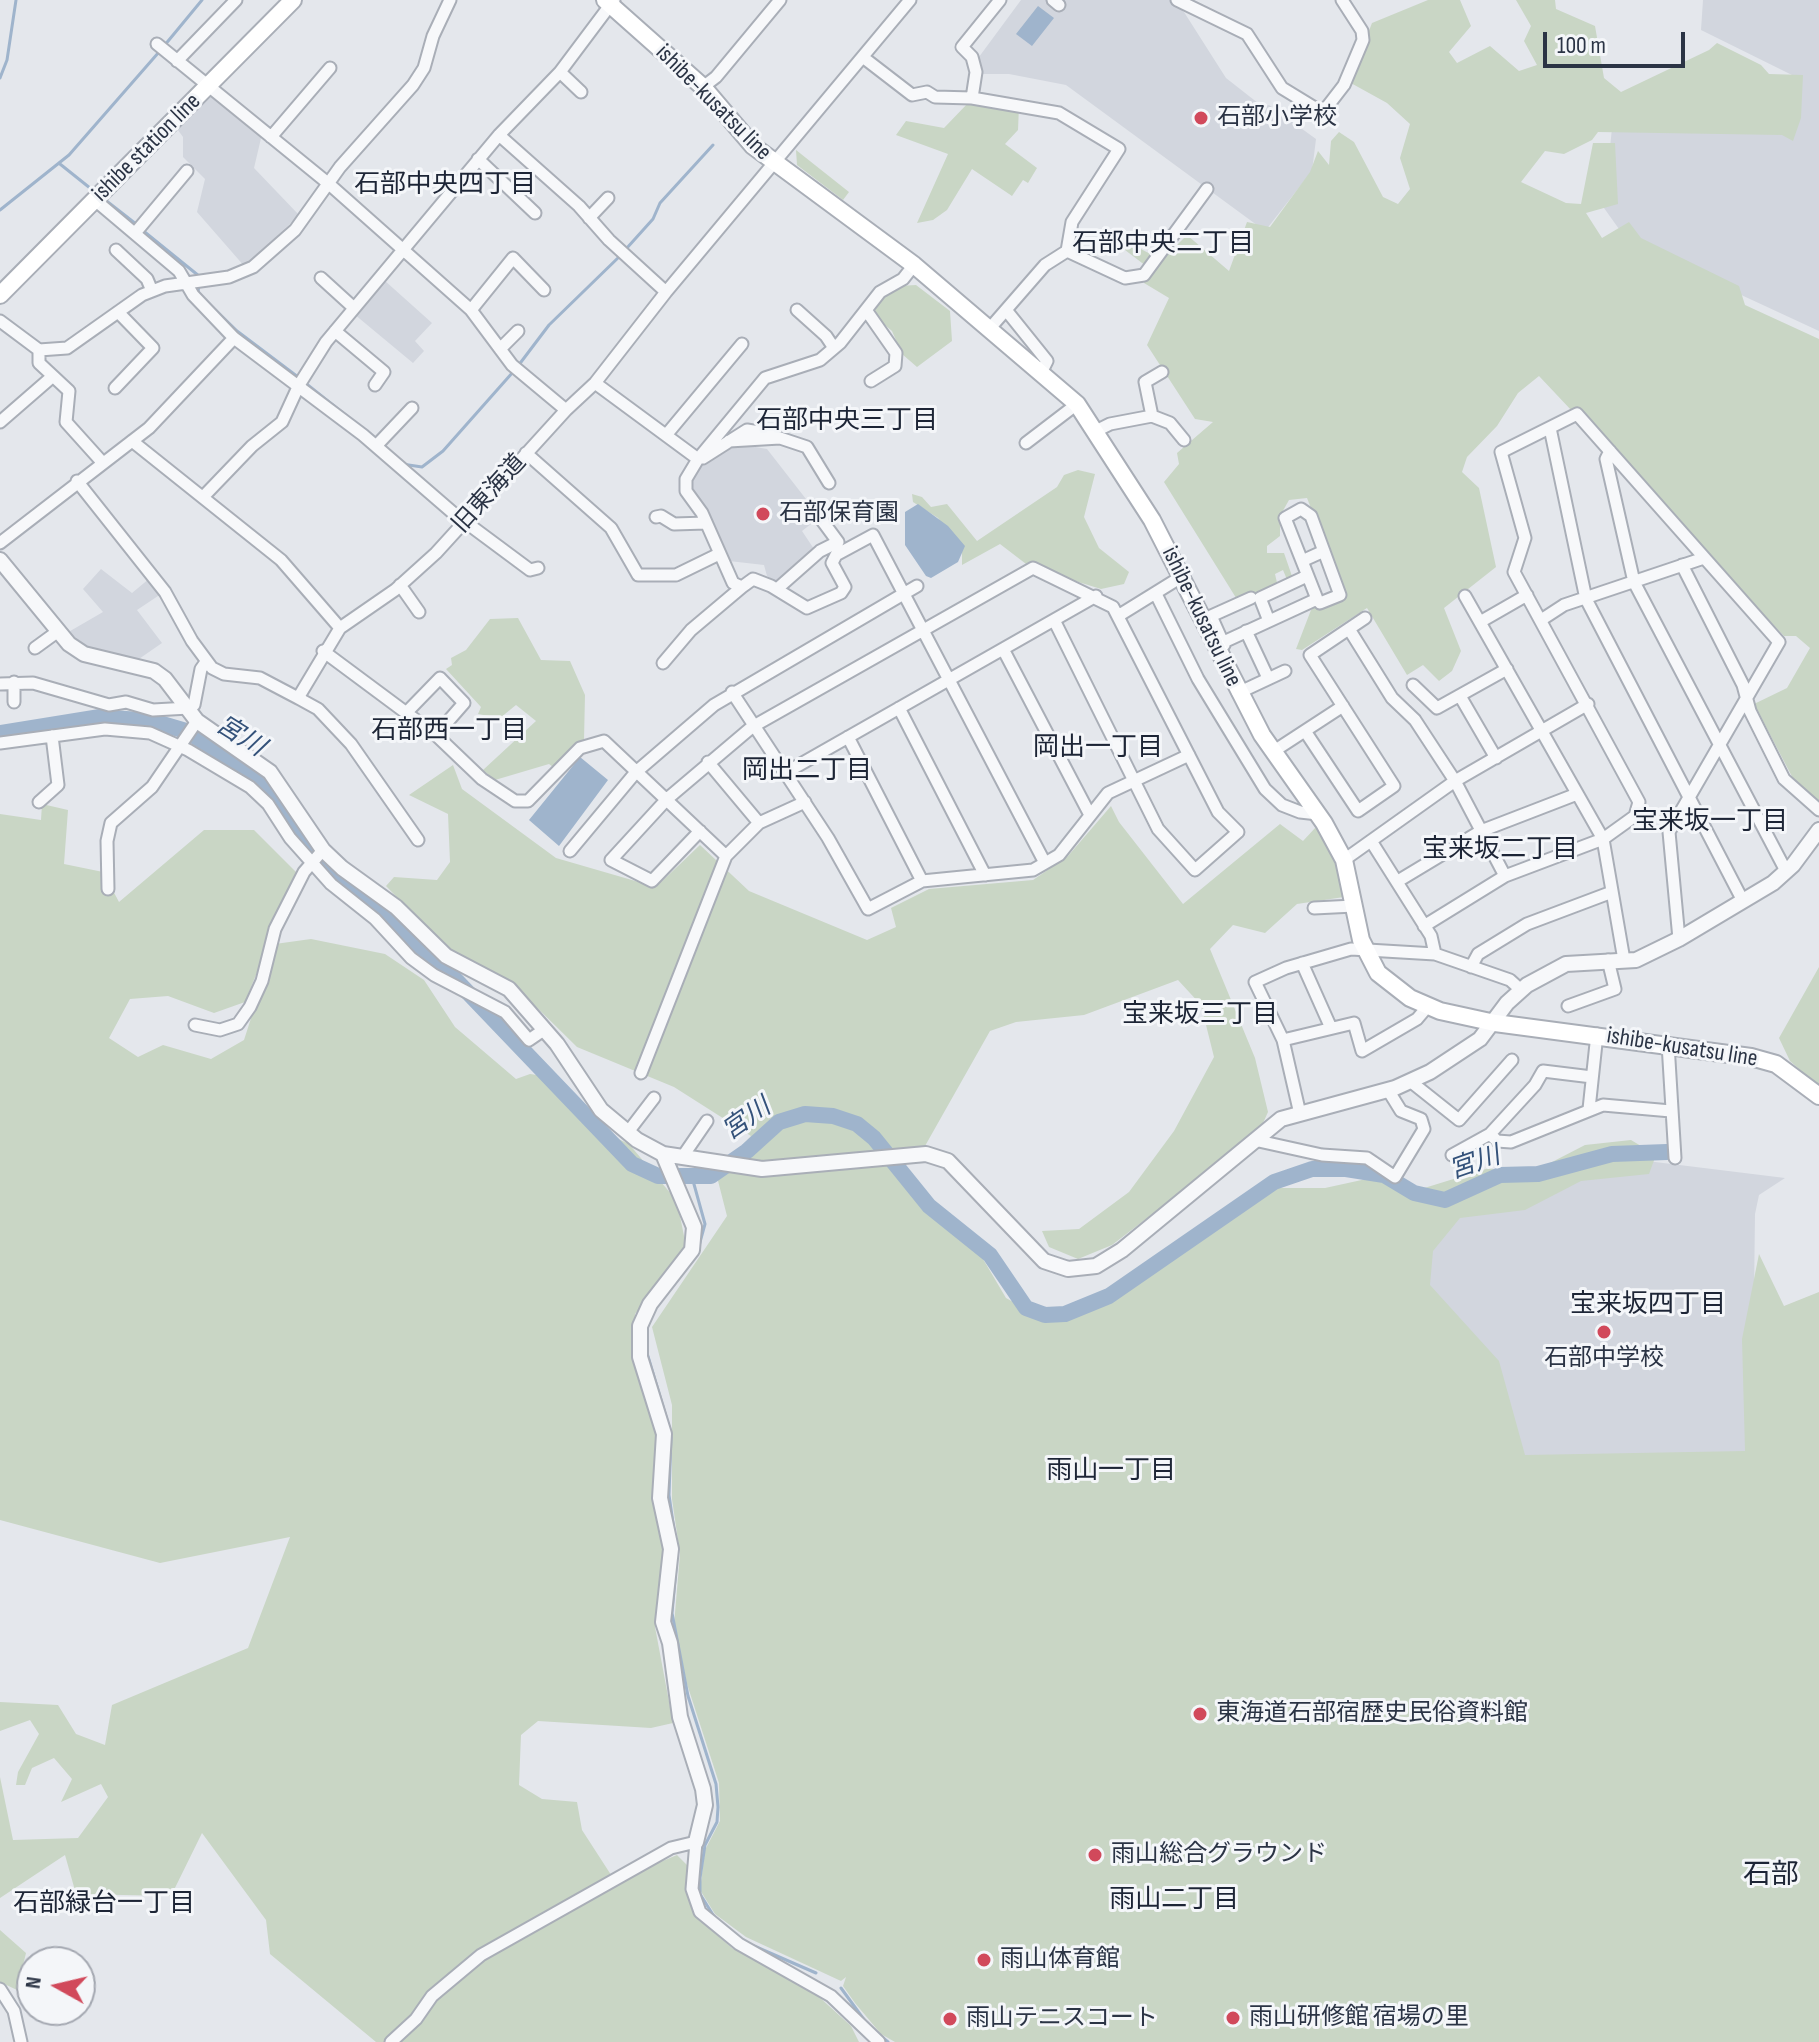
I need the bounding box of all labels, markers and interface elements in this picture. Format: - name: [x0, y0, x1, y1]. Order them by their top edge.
- scale bar: [1547, 16, 1689, 66]
- text: 100 m: [1557, 31, 1606, 60]
- street label: ishibe-kusatsu line: [649, 39, 777, 167]
- street label: ishibe station line: [87, 88, 207, 208]
- place label: 石部小学校: [1217, 104, 1337, 132]
- marker: 石部小学校: [1192, 109, 1210, 127]
- district label: 石部中央四丁目: [354, 169, 536, 201]
- district label: 石部中央二丁目: [1072, 228, 1254, 260]
- district label: 石部中央三丁目: [756, 405, 938, 437]
- street label: 旧東海道: [447, 449, 533, 539]
- place label: 石部保育園: [779, 500, 899, 528]
- marker: 石部保育園: [754, 505, 772, 523]
- street label: ishibe-kusatsu line: [1155, 542, 1247, 692]
- water label: 宮川: [210, 710, 270, 764]
- district label: 石部西一丁目: [371, 715, 527, 747]
- district label: 岡出一丁目: [1033, 732, 1163, 764]
- district label: 岡出二丁目: [742, 755, 872, 787]
- district label: 宝来坂一丁目: [1632, 806, 1788, 838]
- district label: 宝来坂二丁目: [1422, 834, 1578, 866]
- district label: 宝来坂三丁目: [1122, 999, 1278, 1031]
- street label: ishibe-kusatsu line: [1605, 1022, 1759, 1074]
- water label: 宮川: [717, 1092, 777, 1148]
- water label: 宮川: [1445, 1141, 1505, 1187]
- district label: 宝来坂四丁目: [1570, 1289, 1726, 1321]
- marker: 石部中学校: [1595, 1323, 1613, 1341]
- place label: 石部中学校: [1544, 1345, 1664, 1373]
- district label: 雨山一丁目: [1046, 1455, 1176, 1487]
- place label: 東海道石部宿歴史民俗資料館: [1216, 1700, 1528, 1728]
- marker: 東海道石部宿歴史民俗資料館: [1191, 1705, 1209, 1723]
- place label: 雨山総合グラウンド: [1111, 1841, 1327, 1869]
- marker: 雨山総合グラウンド: [1086, 1846, 1104, 1864]
- district label: 石部: [1743, 1859, 1799, 1893]
- district label: 雨山二丁目: [1109, 1884, 1239, 1916]
- district label: 石部緑台一丁目: [13, 1888, 195, 1920]
- north arrow: [16, 1946, 96, 2026]
- place label: 雨山体育館: [1000, 1946, 1120, 1974]
- marker: 雨山体育館: [975, 1951, 993, 1969]
- text: N: [20, 1975, 48, 1991]
- place label: 雨山研修館 宿場の里: [1249, 2004, 1469, 2032]
- place label: 雨山テニスコート: [966, 2005, 1158, 2033]
- marker: 雨山研修館 宿場の里: [1224, 2009, 1242, 2027]
- marker: 雨山テニスコート: [941, 2010, 959, 2028]

